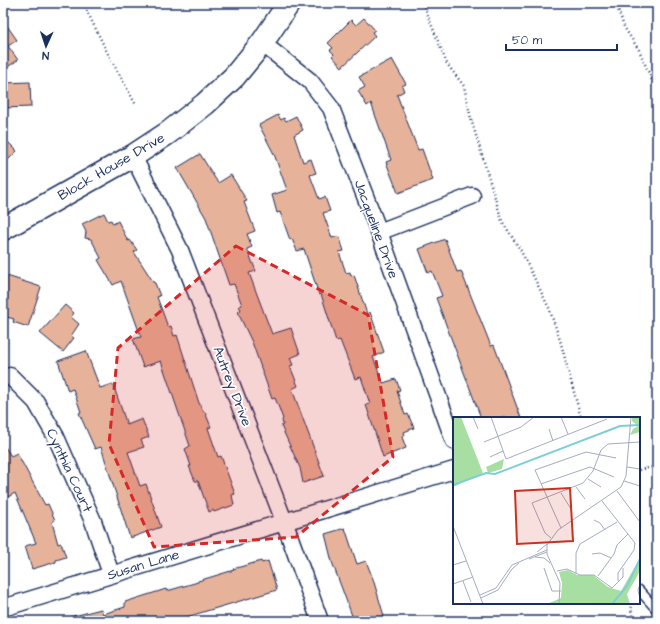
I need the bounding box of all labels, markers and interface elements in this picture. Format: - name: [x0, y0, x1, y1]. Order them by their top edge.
- north arrow: [26, 26, 66, 66]
- scale bar: [506, 26, 617, 52]
- text: 50 m: [512, 32, 543, 49]
- text: N: [42, 48, 49, 63]
- street label: Block House Drive: [54, 128, 169, 206]
- street label: Jacqueline Drive: [349, 177, 403, 282]
- street label: Autrey Drive: [208, 344, 257, 430]
- inset map: [453, 417, 640, 604]
- street label: Cynthia Court: [41, 425, 97, 516]
- street label: Susan Lane: [105, 544, 182, 585]

